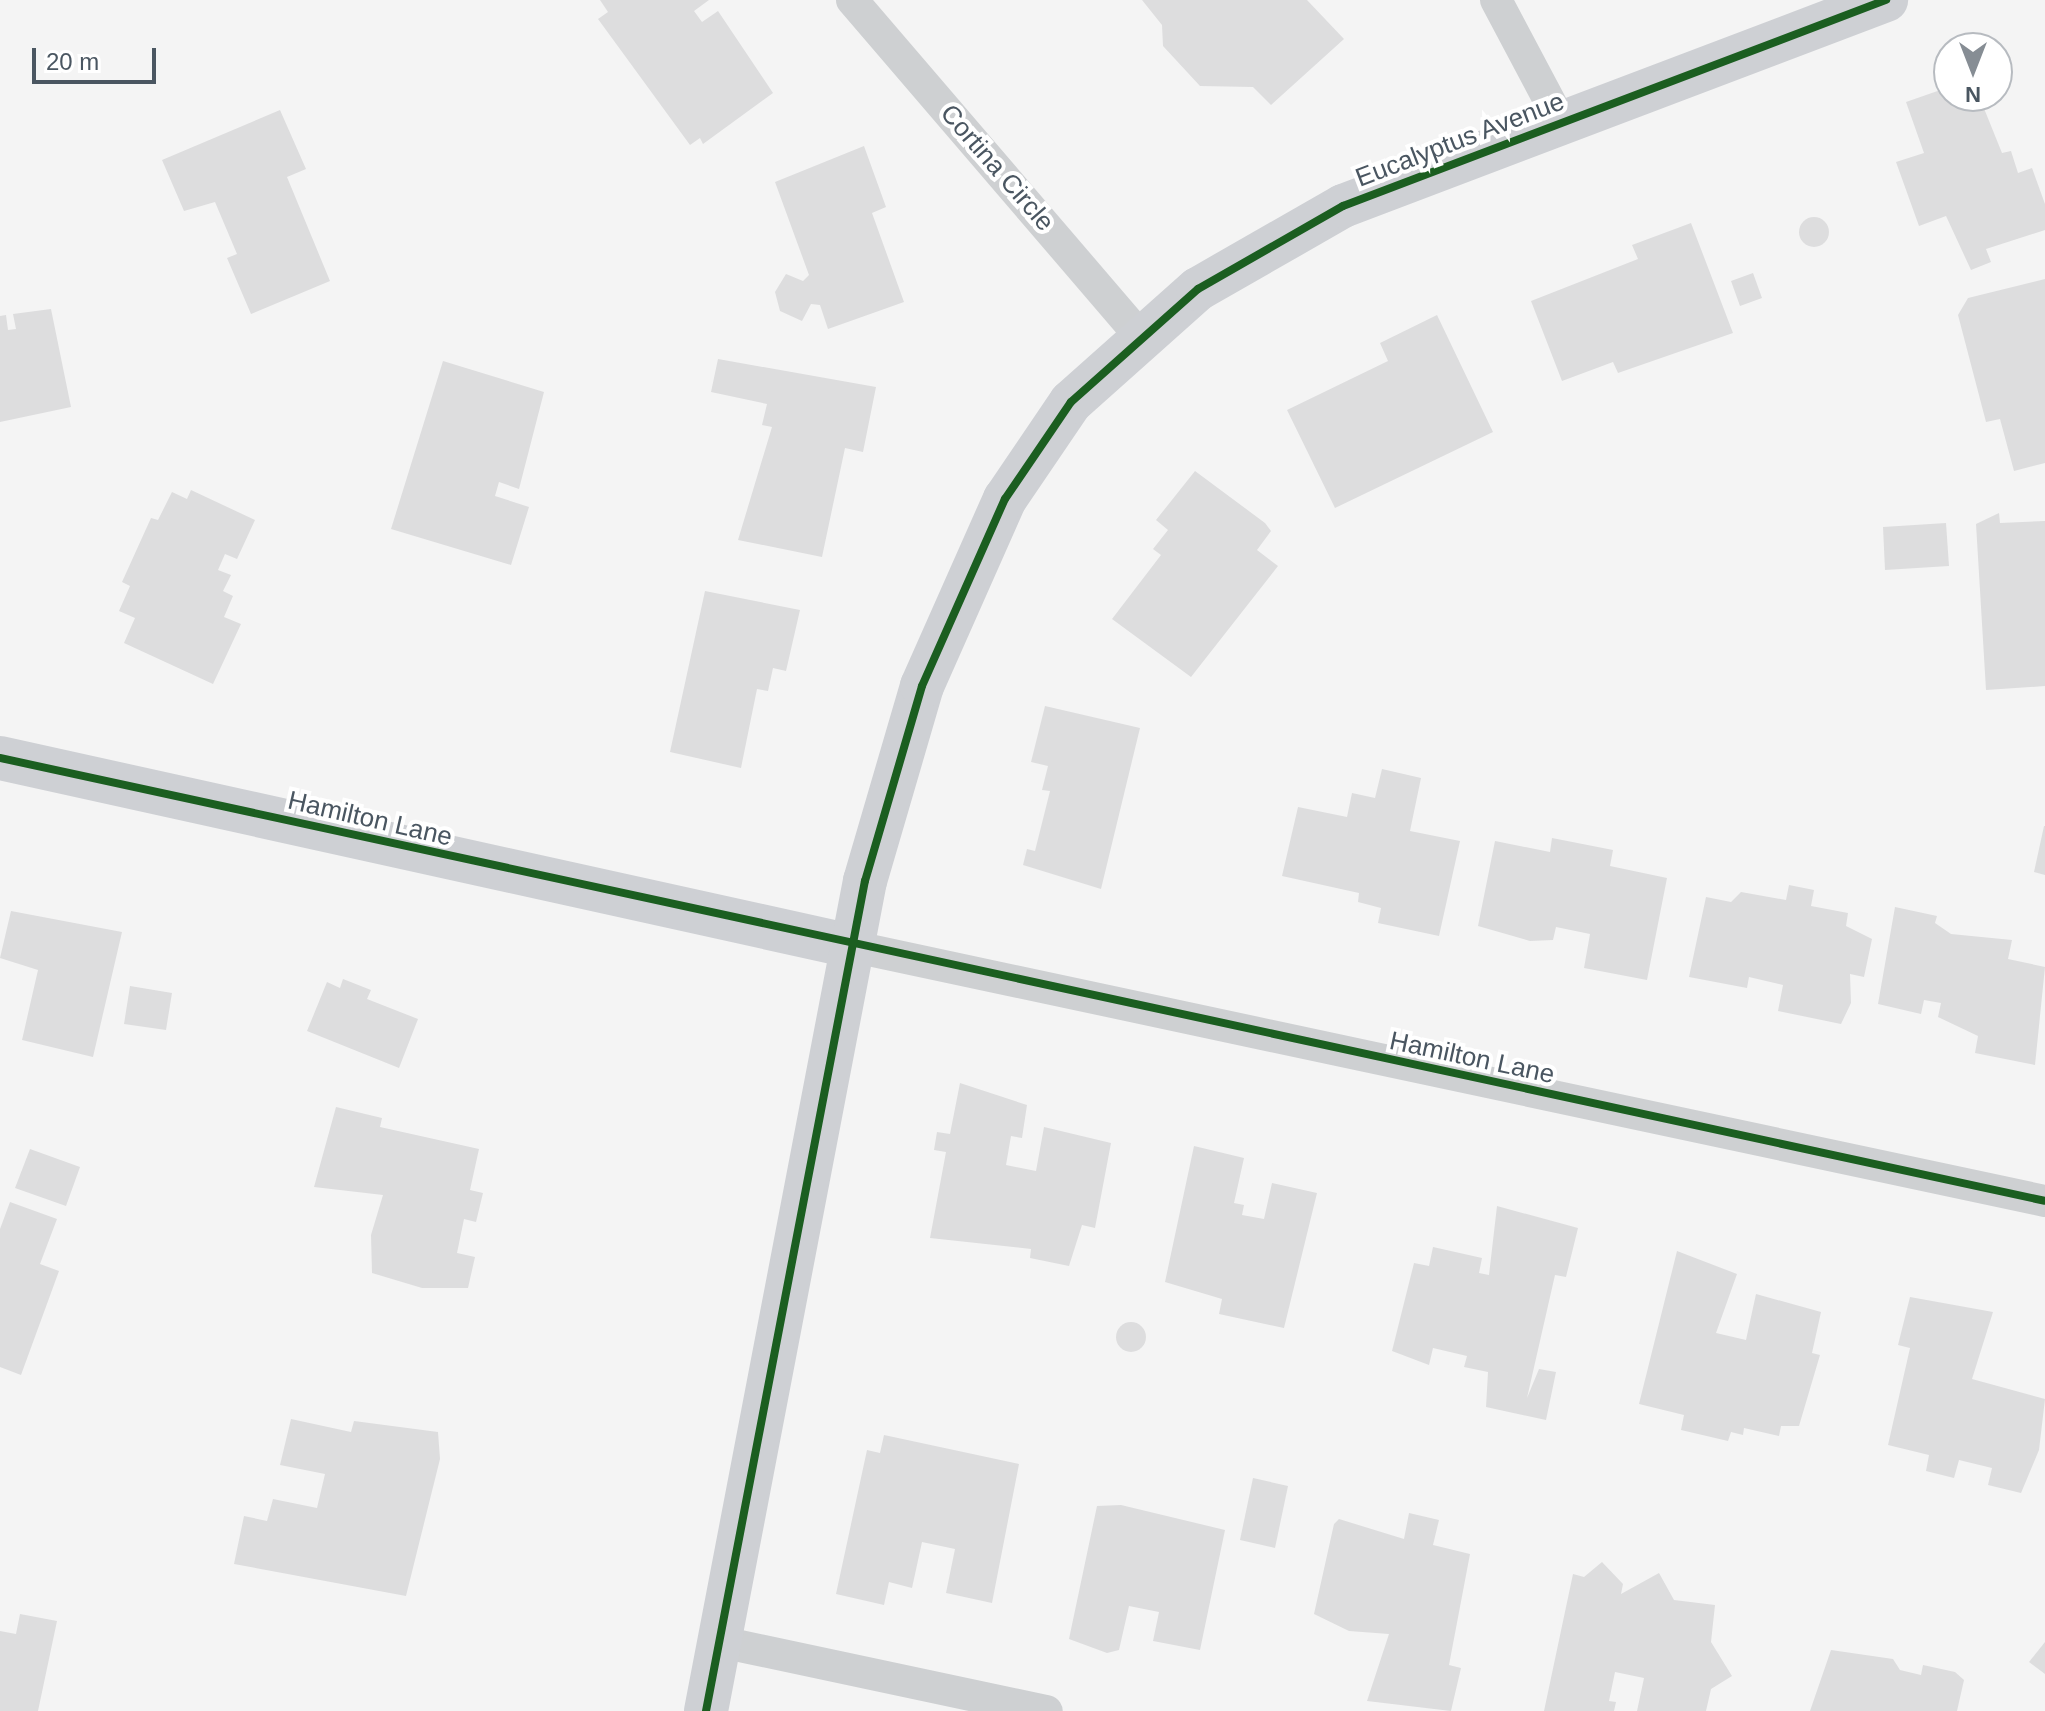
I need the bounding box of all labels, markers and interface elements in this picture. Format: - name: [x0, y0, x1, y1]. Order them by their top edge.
- scale bar: [36, 32, 160, 82]
- north arrow: [1933, 32, 2013, 112]
- text: 20 m: [46, 48, 99, 75]
- text: N: [1965, 82, 1981, 107]
- street label: Eucalyptus Avenue: [1351, 86, 1569, 194]
- street label: Cortina Circle: [934, 98, 1060, 238]
- street label: Hamilton Lane: [285, 785, 455, 853]
- street label: Hamilton Lane: [1387, 1025, 1557, 1091]

